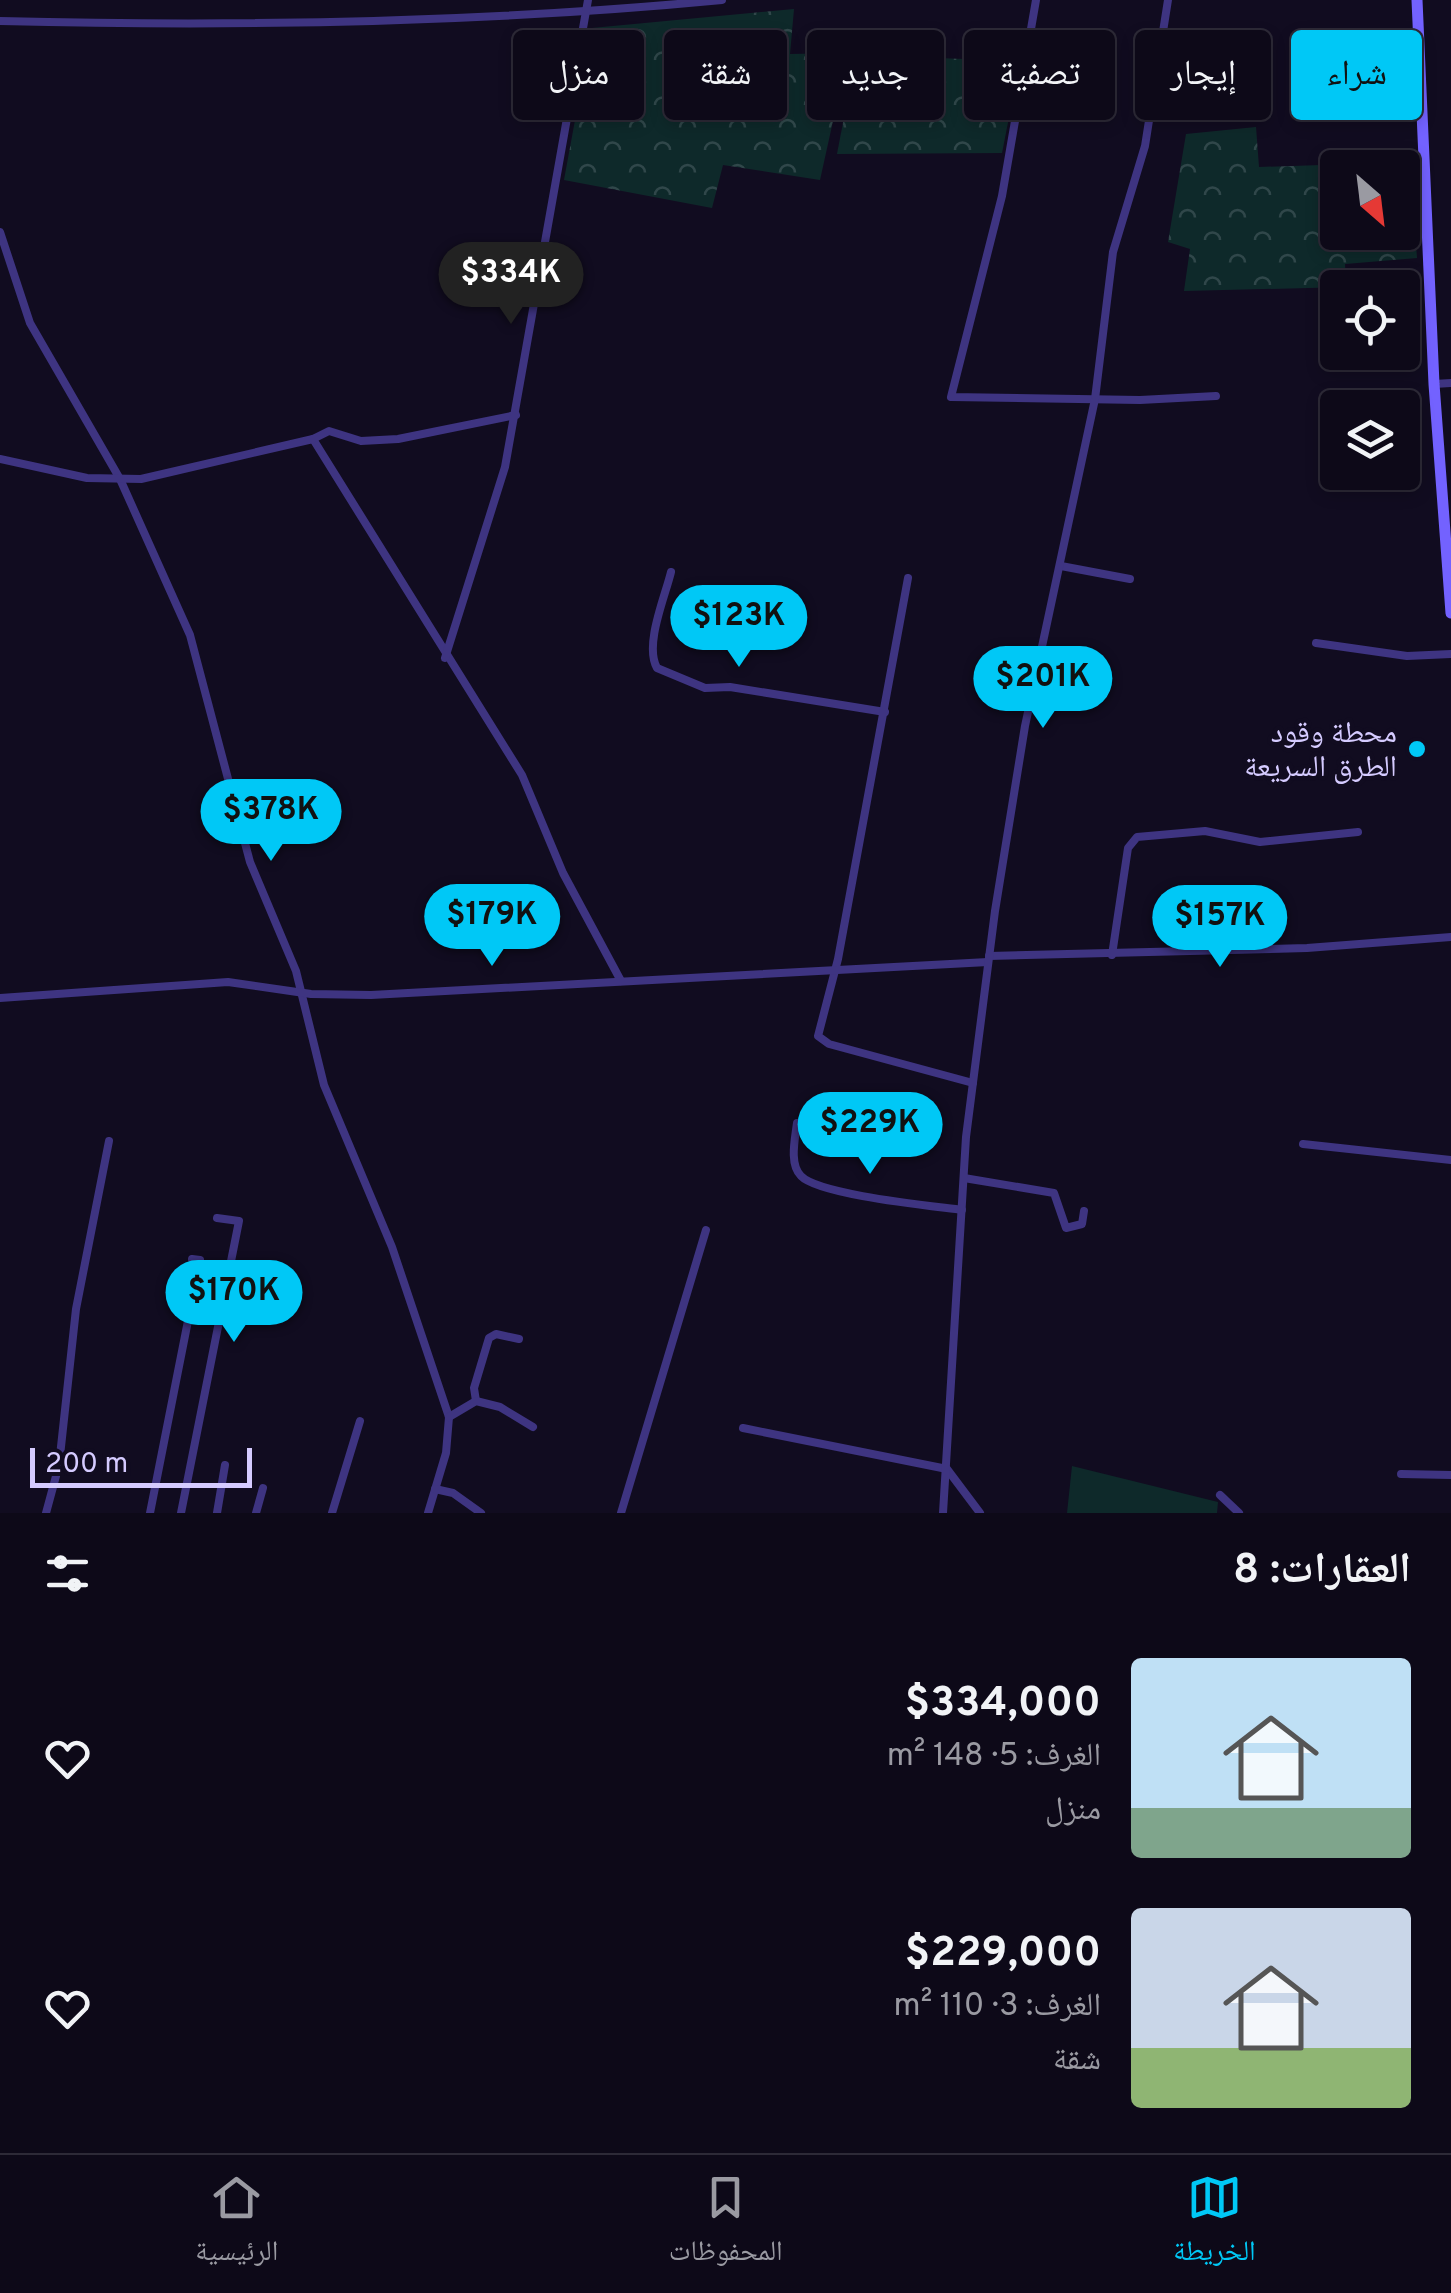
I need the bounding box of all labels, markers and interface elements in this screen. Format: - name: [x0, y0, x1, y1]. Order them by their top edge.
- chip: منزل: [513, 30, 644, 120]
- chip: شقة: [664, 30, 787, 120]
- chip: جديد: [807, 30, 944, 120]
- chip: تصفية: [964, 30, 1115, 120]
- chip: إيجار: [1135, 30, 1271, 120]
- chip: شراء: [1291, 30, 1422, 120]
- north arrow: [1320, 150, 1420, 250]
- map controls: [1320, 150, 1420, 490]
- pin: $334K: [441, 242, 581, 327]
- text: $334K: [461, 254, 561, 294]
- button: locate: [1320, 270, 1420, 370]
- button: layers: [1320, 390, 1420, 490]
- pin: $123K: [669, 585, 809, 670]
- text: $123K: [692, 597, 786, 637]
- pin: $201K: [973, 646, 1113, 731]
- text: $201K: [995, 658, 1091, 698]
- place label: محطة وقود الطرق السريعة: [1244, 716, 1397, 787]
- marker: محطة وقود الطرق السريعة: [1406, 738, 1428, 760]
- pin: $378K: [201, 779, 341, 864]
- text: $378K: [223, 791, 319, 831]
- pin: $179K: [422, 884, 562, 969]
- pin: $157K: [1150, 885, 1290, 970]
- text: $179K: [446, 896, 538, 936]
- text: $157K: [1174, 897, 1266, 937]
- pin: $229K: [800, 1092, 940, 1177]
- text: $229K: [820, 1104, 920, 1144]
- pin: $170K: [164, 1260, 304, 1345]
- text: $170K: [188, 1272, 280, 1312]
- scale bar: [30, 1443, 252, 1488]
- text: 200 m: [45, 1447, 128, 1483]
- text: العقارات: 8: [1233, 1545, 1411, 1598]
- icon: filters: [40, 1546, 95, 1601]
- text: $334,000: [905, 1678, 1101, 1731]
- icon: home: [1211, 1698, 1331, 1818]
- icon: heart: [40, 1731, 95, 1786]
- text: الغرف: 5 · 148 m²: [887, 1737, 1101, 1777]
- text: منزل: [1045, 1791, 1101, 1831]
- text: $229,000: [905, 1928, 1101, 1981]
- icon: home: [1211, 1948, 1331, 2068]
- icon: heart: [40, 1981, 95, 2036]
- text: الغرف: 3 · 110 m²: [894, 1987, 1101, 2027]
- text: شقة: [1053, 2041, 1101, 2081]
- tab: الرئيسية: [195, 2170, 278, 2278]
- tab: المحفوظات: [669, 2170, 783, 2278]
- tab: الخريطة: [1173, 2170, 1256, 2278]

